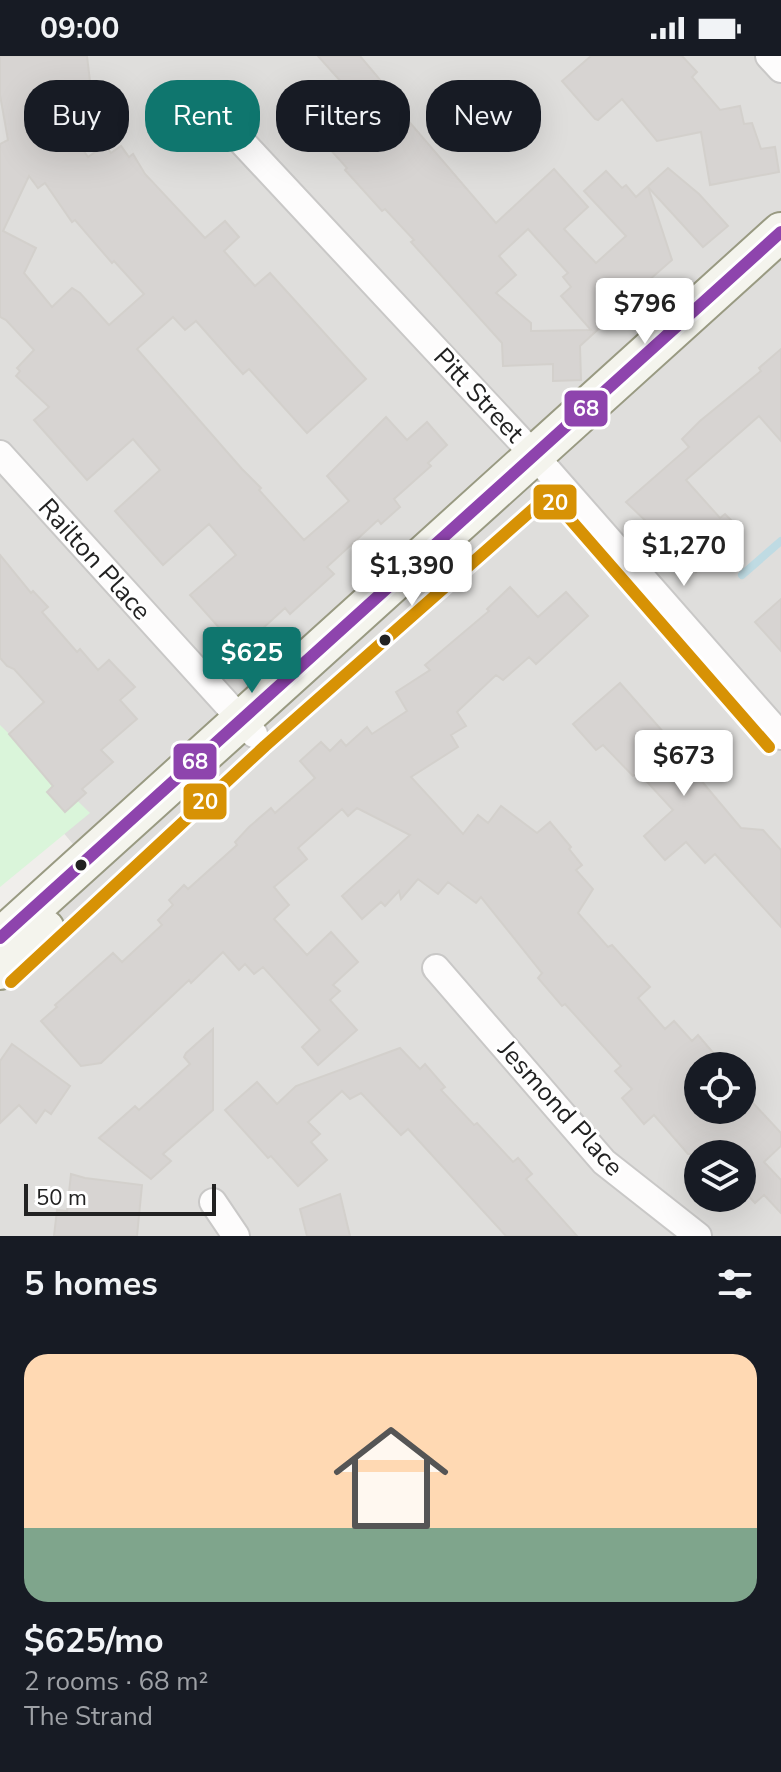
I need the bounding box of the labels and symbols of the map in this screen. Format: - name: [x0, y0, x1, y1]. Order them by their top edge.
- pin: $796: [598, 278, 692, 346]
- street label: Pitt Street: [426, 340, 532, 451]
- line badge: 68: [563, 389, 609, 428]
- text: 68: [573, 394, 599, 424]
- line badge: 20: [532, 483, 578, 521]
- text: 20: [542, 488, 568, 518]
- street label: Railton Place: [30, 491, 159, 628]
- pin: $1,270: [619, 520, 749, 588]
- pin: $1,390: [347, 540, 477, 608]
- pin: $625: [205, 627, 299, 695]
- unlabelled marker: [377, 632, 393, 648]
- pin: $673: [637, 730, 731, 798]
- line badge: 68: [172, 742, 218, 781]
- text: 68: [182, 747, 208, 777]
- line badge: 20: [182, 782, 228, 821]
- text: 20: [192, 787, 218, 817]
- unlabelled marker: [73, 857, 89, 873]
- street label: Jesmond Place: [490, 1032, 631, 1184]
- scale bar: [24, 1180, 216, 1216]

